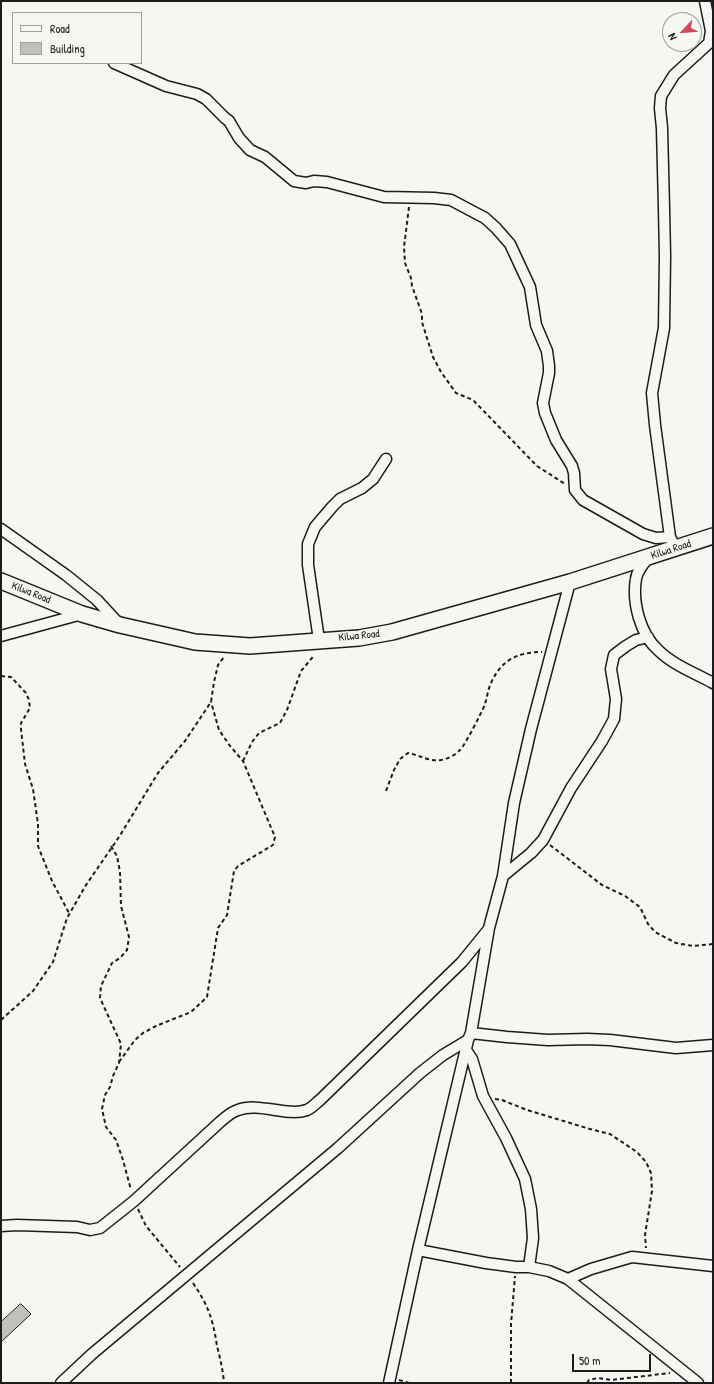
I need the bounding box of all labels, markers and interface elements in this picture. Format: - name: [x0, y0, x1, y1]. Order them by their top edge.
- legend: [12, 12, 142, 64]
- north arrow: [662, 12, 702, 52]
- text: Road: [50, 20, 70, 37]
- text: N: [665, 31, 680, 43]
- text: Building: [50, 40, 85, 57]
- street label: Kilwa Road: [649, 537, 693, 563]
- street label: Kilwa Road: [9, 579, 53, 607]
- street label: Kilwa Road: [338, 627, 380, 645]
- scale bar: [574, 1346, 653, 1372]
- text: 50 m: [579, 1352, 600, 1369]

